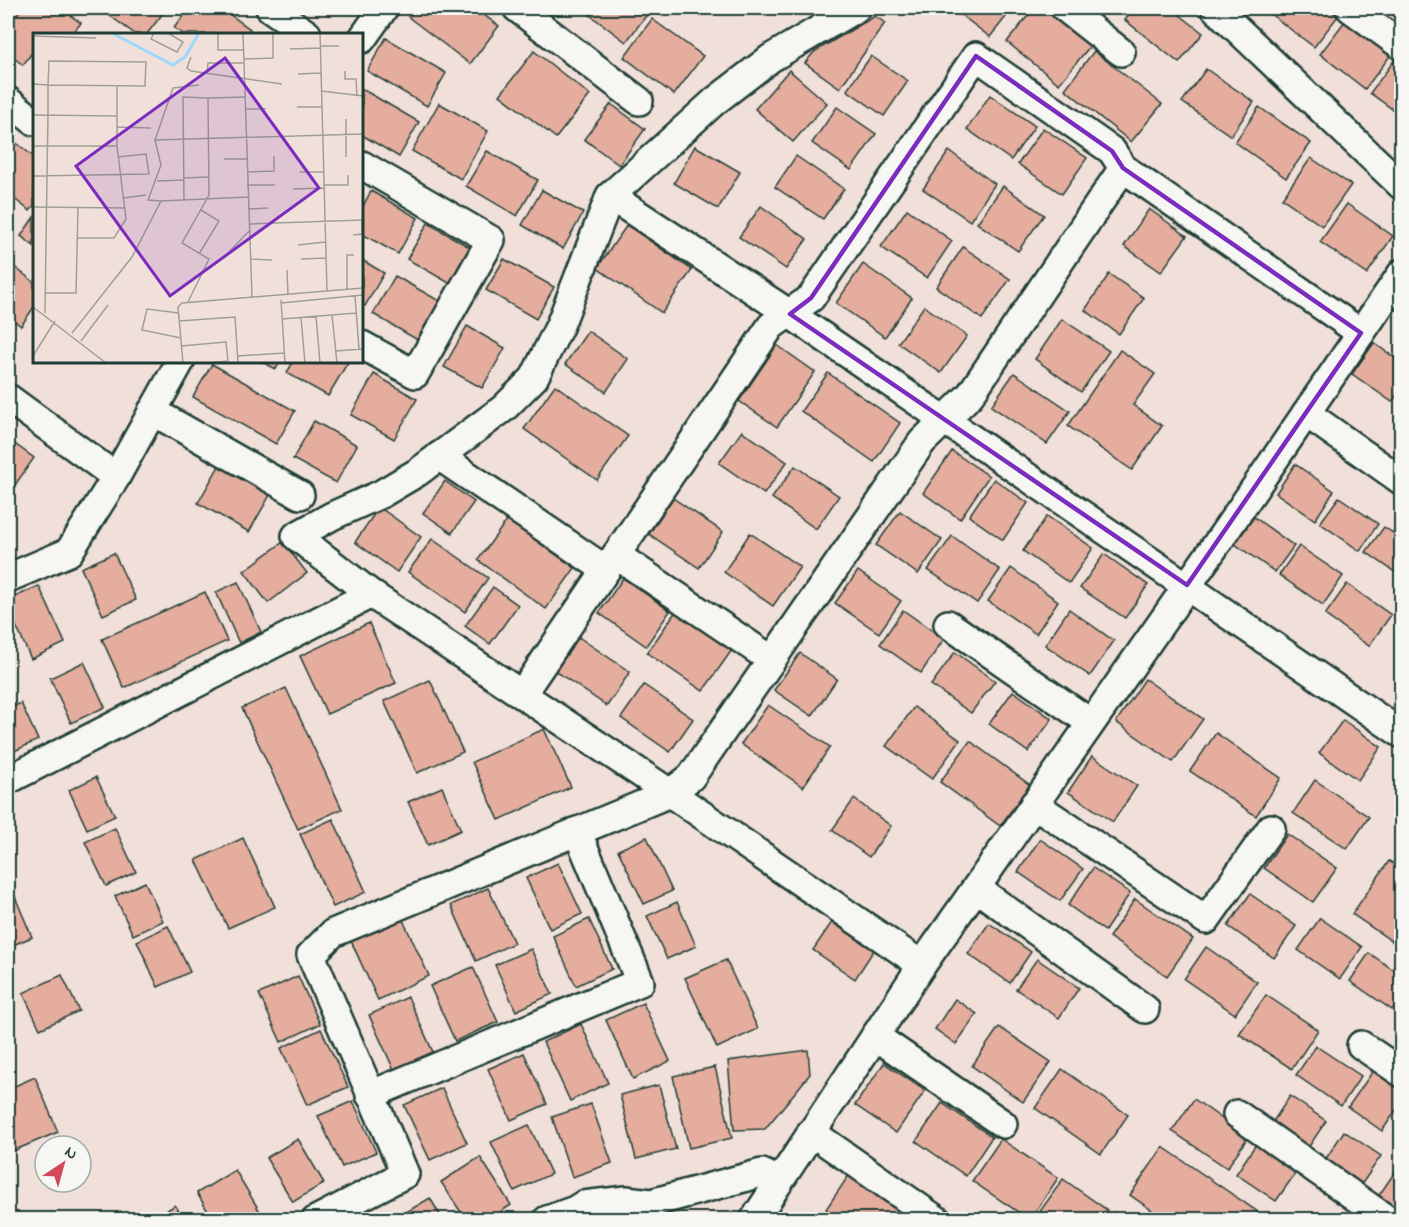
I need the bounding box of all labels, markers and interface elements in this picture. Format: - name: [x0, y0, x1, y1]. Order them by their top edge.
- inset map: [33, 33, 363, 363]
- north arrow: [33, 1134, 93, 1194]
- text: N: [59, 1141, 82, 1166]

